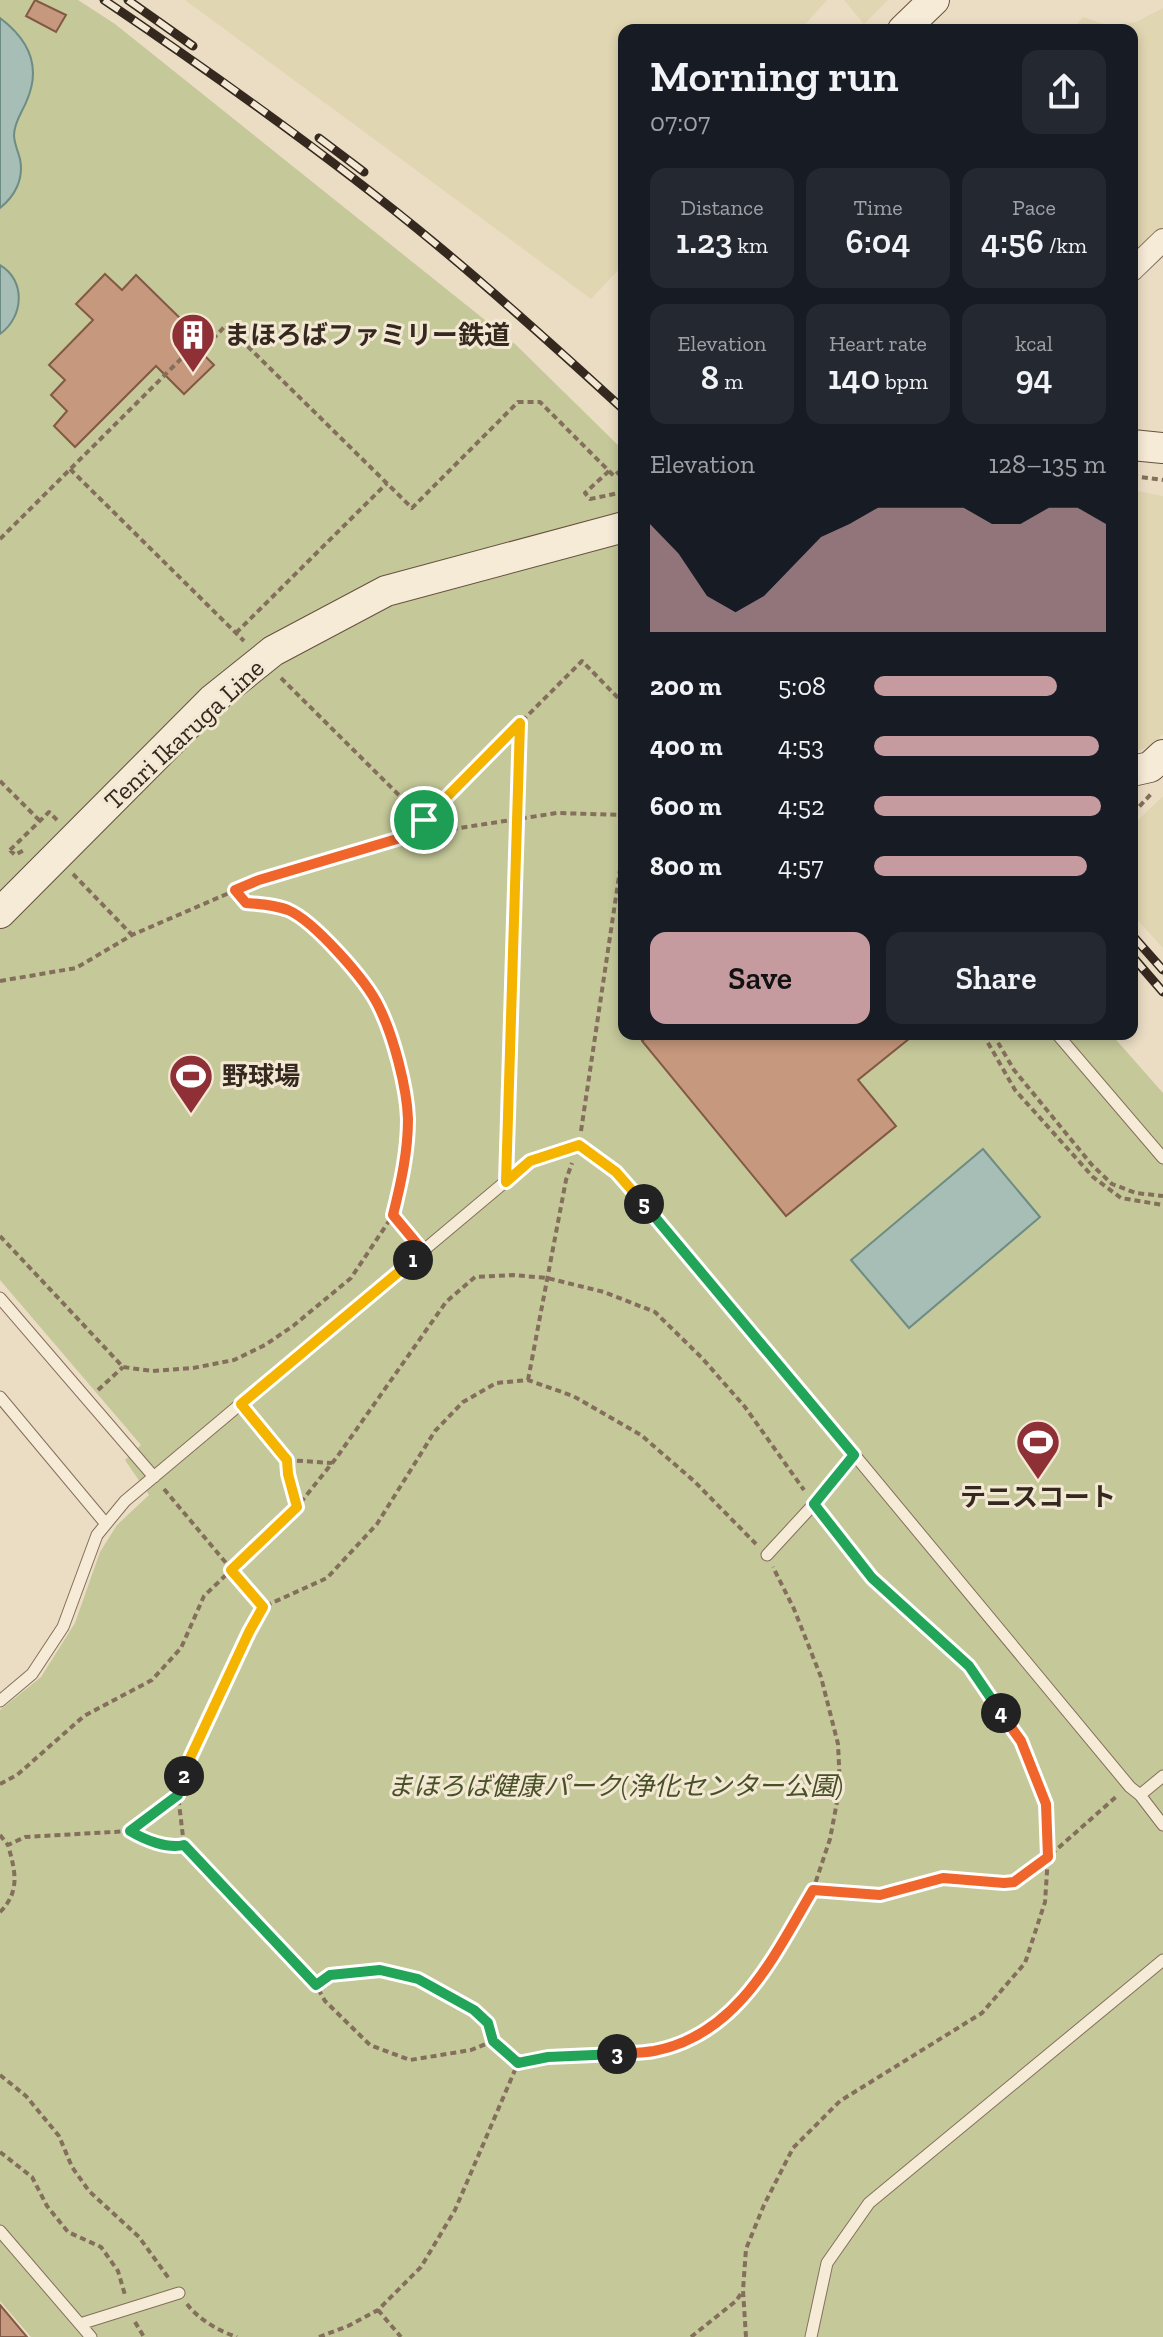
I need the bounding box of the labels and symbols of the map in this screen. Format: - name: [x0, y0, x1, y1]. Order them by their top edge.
- building icon: まほろばファミリー鉄道: [169, 311, 217, 374]
- place label: まほろばファミリー鉄道: [224, 319, 510, 351]
- street label: Tenri Ikaruga Line: [97, 652, 271, 816]
- pin: [390, 786, 458, 854]
- sports icon: 野球場: [167, 1052, 215, 1115]
- place label: 野球場: [222, 1060, 300, 1092]
- pin: 5: [624, 1184, 664, 1224]
- pin: 1: [393, 1240, 433, 1280]
- sports icon: テニスコート: [1014, 1418, 1062, 1481]
- place label: テニスコート: [960, 1481, 1116, 1513]
- pin: 4: [981, 1693, 1021, 1733]
- pin: 2: [164, 1756, 204, 1796]
- park label: まほろば健康パーク(浄化センター公園): [387, 1770, 843, 1802]
- pin: 3: [597, 2034, 637, 2074]

